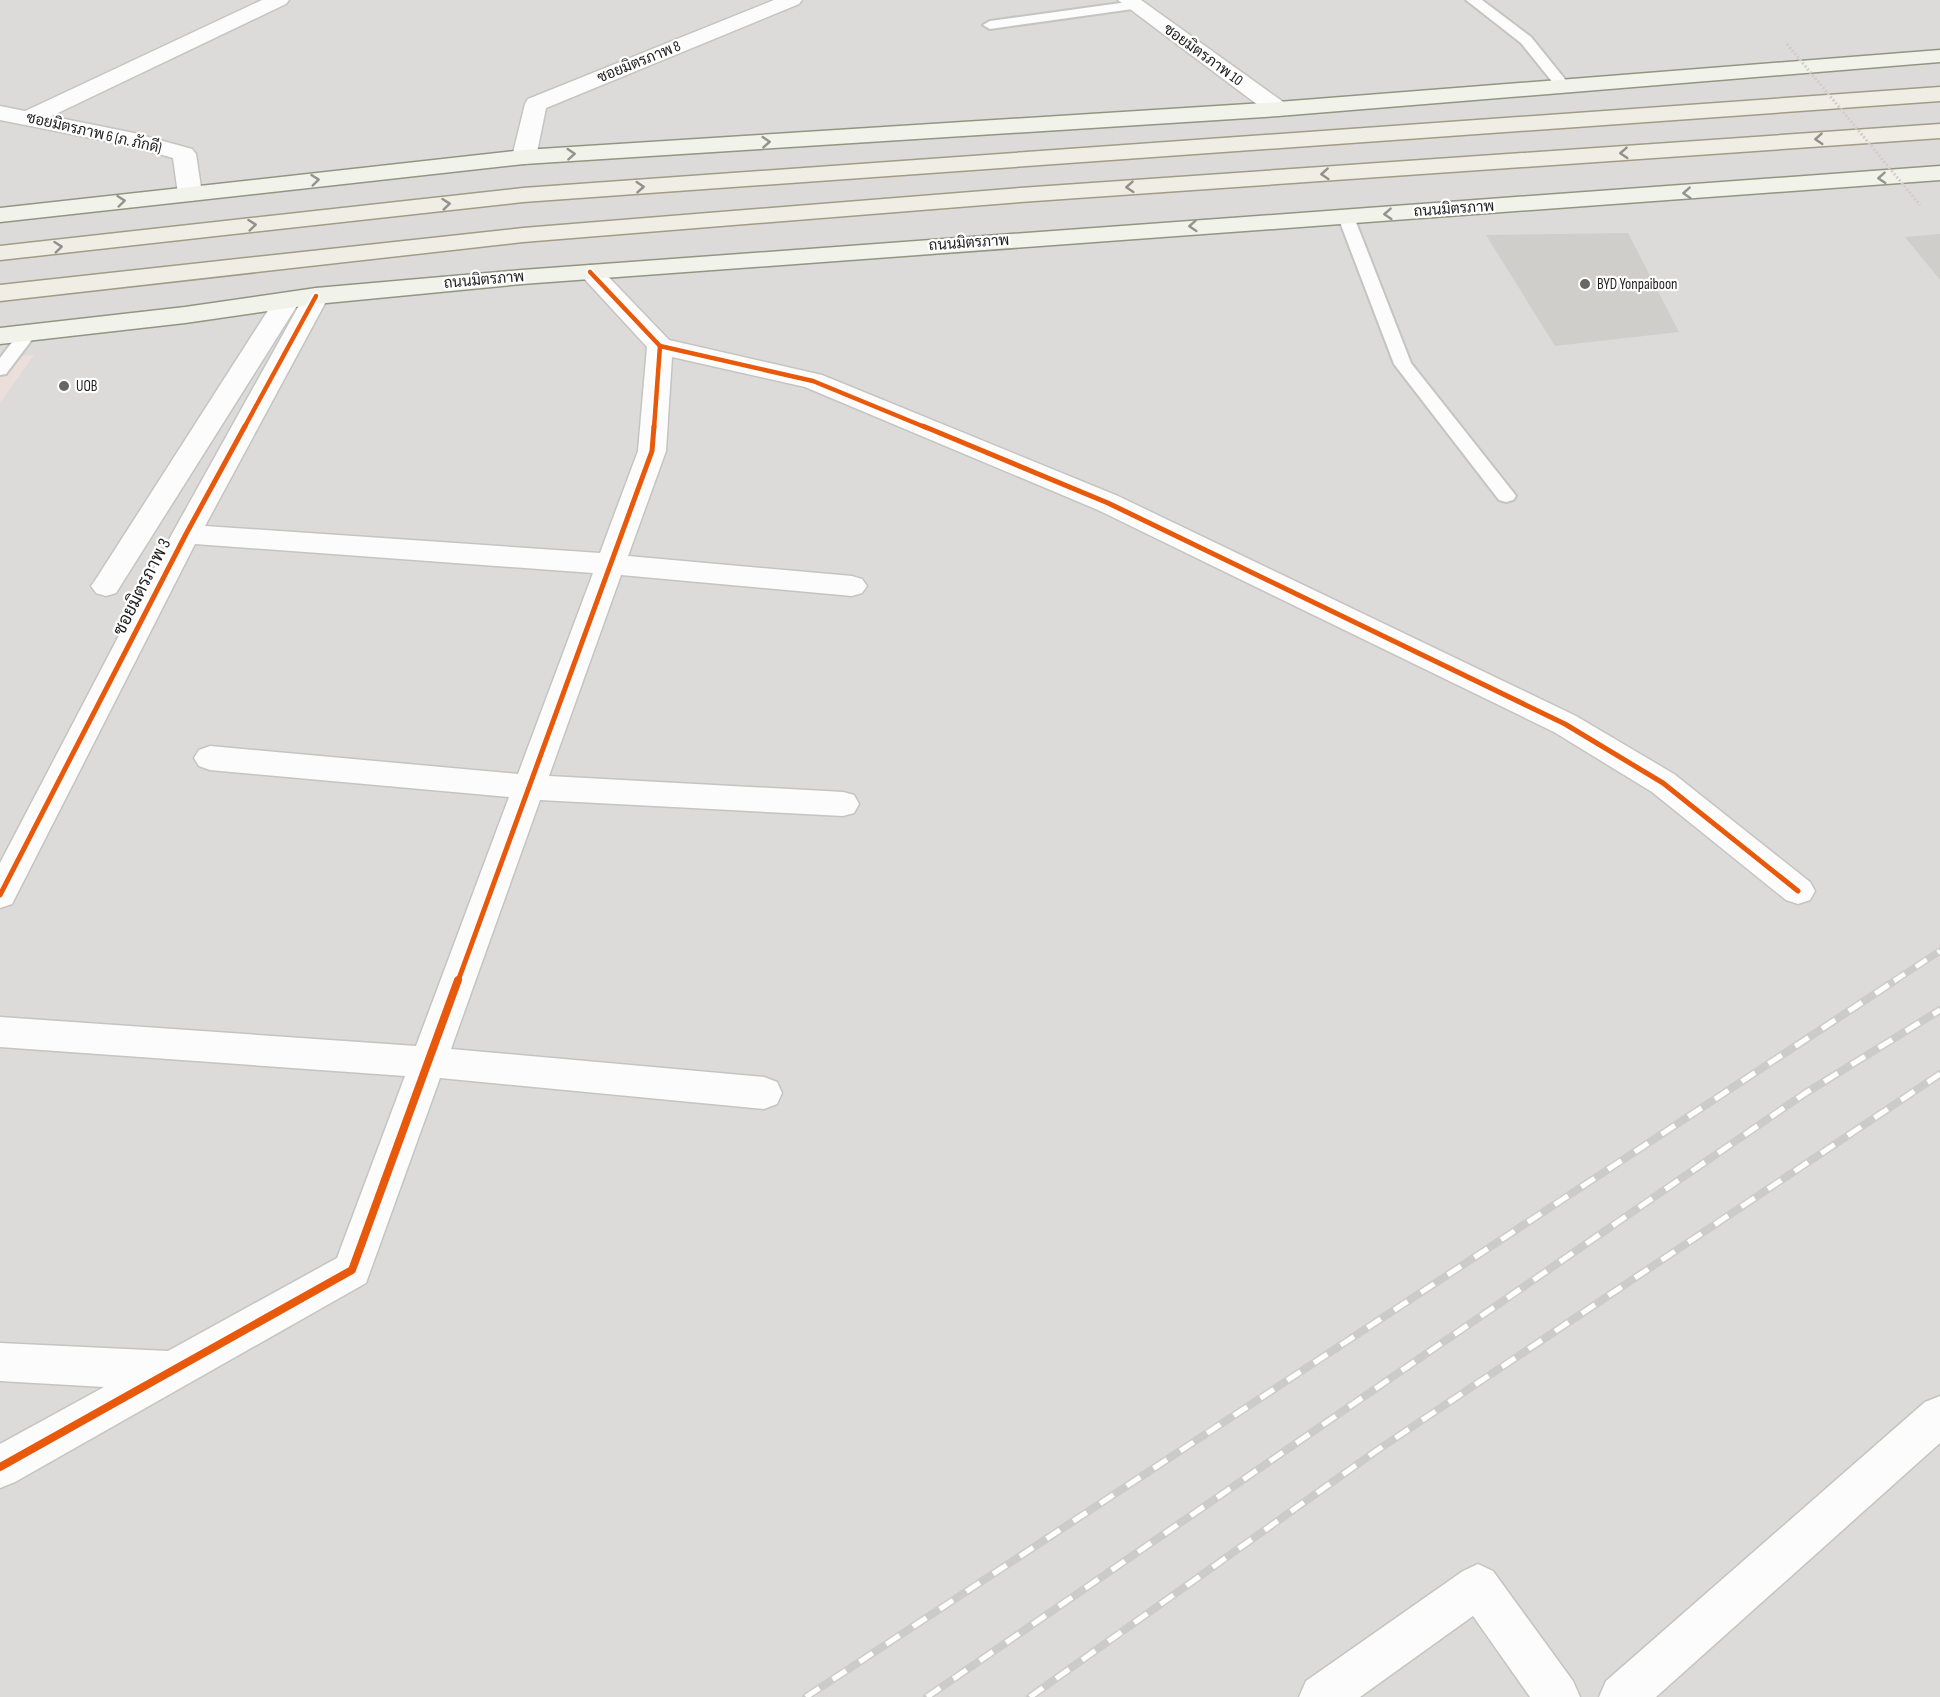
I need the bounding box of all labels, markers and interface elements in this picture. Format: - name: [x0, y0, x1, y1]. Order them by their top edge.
- street label: ซอยมิตรภาพ 10: [1159, 20, 1247, 90]
- street label: ซอยมิตรภาพ 8: [594, 37, 684, 87]
- street label: ซอยมิตรภาพ 6 (ภ. ภักดี): [24, 107, 164, 158]
- one-way arrow: [1814, 133, 1823, 146]
- one-way arrow: [761, 135, 770, 148]
- one-way arrow: [1620, 146, 1629, 159]
- one-way arrow: [567, 148, 576, 161]
- one-way arrow: [1320, 167, 1330, 180]
- one-way arrow: [1877, 171, 1886, 184]
- one-way arrow: [310, 174, 319, 187]
- one-way arrow: [635, 181, 645, 194]
- one-way arrow: [1126, 181, 1135, 194]
- one-way arrow: [1683, 186, 1692, 199]
- one-way arrow: [116, 195, 125, 208]
- street label: ถนนมิตรภาพ: [1413, 197, 1495, 221]
- one-way arrow: [441, 198, 450, 211]
- one-way arrow: [1383, 207, 1392, 220]
- one-way arrow: [247, 219, 257, 232]
- one-way arrow: [1189, 220, 1198, 233]
- street label: ถนนมิตรภาพ: [928, 231, 1010, 255]
- one-way arrow: [54, 241, 63, 253]
- street label: ถนนมิตรภาพ: [443, 267, 525, 293]
- place label: BYD Yonpaiboon: [1597, 275, 1678, 294]
- marker: BYD Yonpaiboon: [1578, 277, 1592, 291]
- place label: UOB: [76, 377, 98, 396]
- marker: UOB: [57, 379, 71, 393]
- street label: ซอยมิตรภาพ 3: [108, 535, 175, 639]

